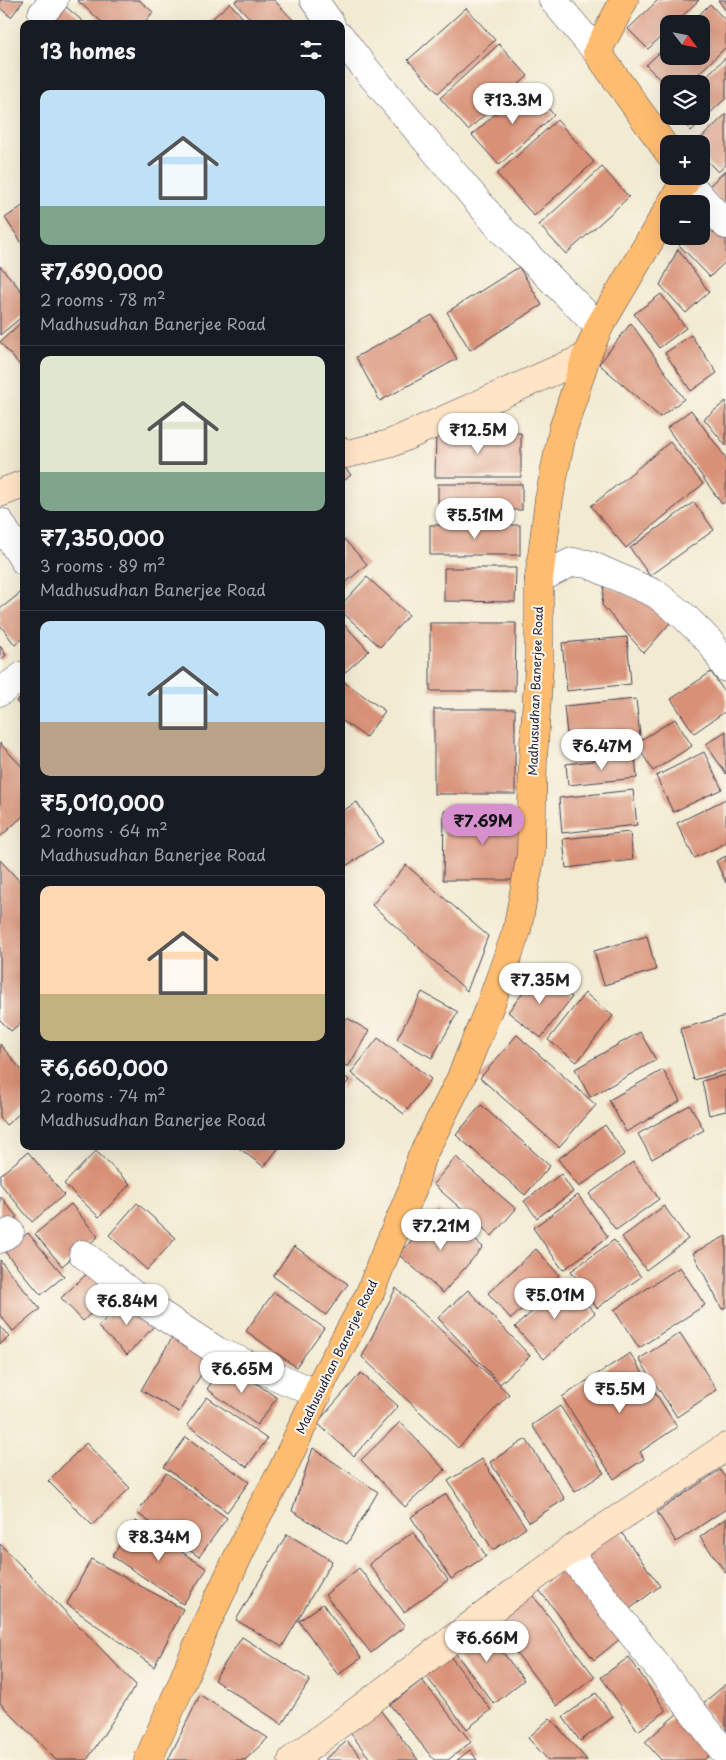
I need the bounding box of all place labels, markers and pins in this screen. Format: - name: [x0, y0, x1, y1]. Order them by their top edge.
- pin: ₹13.3M: [472, 82, 554, 125]
- pin: ₹12.5M: [437, 412, 519, 455]
- pin: ₹5.51M: [434, 498, 516, 540]
- pin: ₹6.47M: [561, 728, 643, 771]
- pin: ₹7.69M: [442, 804, 524, 846]
- pin: ₹7.35M: [499, 962, 581, 1005]
- pin: ₹7.21M: [400, 1208, 482, 1251]
- pin: ₹5.01M: [514, 1278, 596, 1320]
- pin: ₹6.84M: [86, 1284, 168, 1326]
- pin: ₹6.65M: [201, 1352, 283, 1394]
- pin: ₹5.5M: [585, 1372, 655, 1414]
- pin: ₹8.34M: [118, 1520, 200, 1562]
- pin: ₹6.66M: [446, 1620, 528, 1663]

